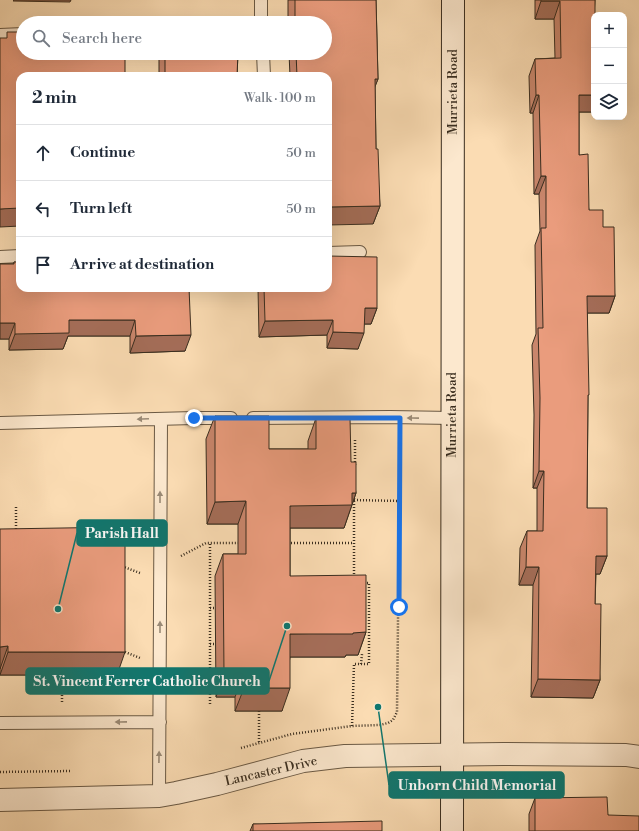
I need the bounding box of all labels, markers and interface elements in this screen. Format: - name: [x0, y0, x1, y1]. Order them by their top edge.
- map controls: [591, 12, 627, 120]
- button: +: [591, 12, 627, 48]
- search box: [16, 16, 332, 60]
- icon: search: [30, 27, 52, 49]
- text: Search here: [62, 29, 142, 48]
- button: −: [591, 48, 627, 84]
- street label: Murrieta Road: [445, 49, 461, 135]
- button: layers: [591, 84, 627, 120]
- text: 2 min: [32, 87, 77, 109]
- text: Walk · 100 m: [244, 90, 316, 106]
- icon: ahead: [32, 142, 54, 164]
- text: Continue: [70, 143, 135, 162]
- text: 50 m: [286, 145, 316, 161]
- icon: left: [32, 198, 54, 220]
- text: Turn left: [70, 199, 132, 218]
- text: 50 m: [286, 201, 316, 217]
- icon: arrive: [32, 254, 54, 276]
- text: Arrive at destination: [70, 255, 214, 274]
- street label: Murrieta Road: [444, 372, 460, 458]
- route end: [185, 409, 203, 427]
- one-way arrow: [406, 415, 419, 421]
- one-way arrow: [137, 416, 149, 423]
- one-way arrow: [157, 491, 164, 503]
- callout: Parish Hall: [77, 520, 167, 546]
- text: Parish Hall: [85, 525, 159, 543]
- route start: [390, 598, 408, 616]
- one-way arrow: [157, 620, 163, 633]
- callout: St. Vincent Ferrer Catholic Church: [26, 668, 269, 694]
- text: St. Vincent Ferrer Catholic Church: [33, 673, 261, 691]
- one-way arrow: [114, 719, 127, 725]
- one-way arrow: [156, 750, 162, 763]
- street label: Lancaster Drive: [223, 752, 319, 789]
- callout: Unborn Child Memorial: [389, 772, 564, 798]
- text: Unborn Child Memorial: [398, 777, 557, 795]

